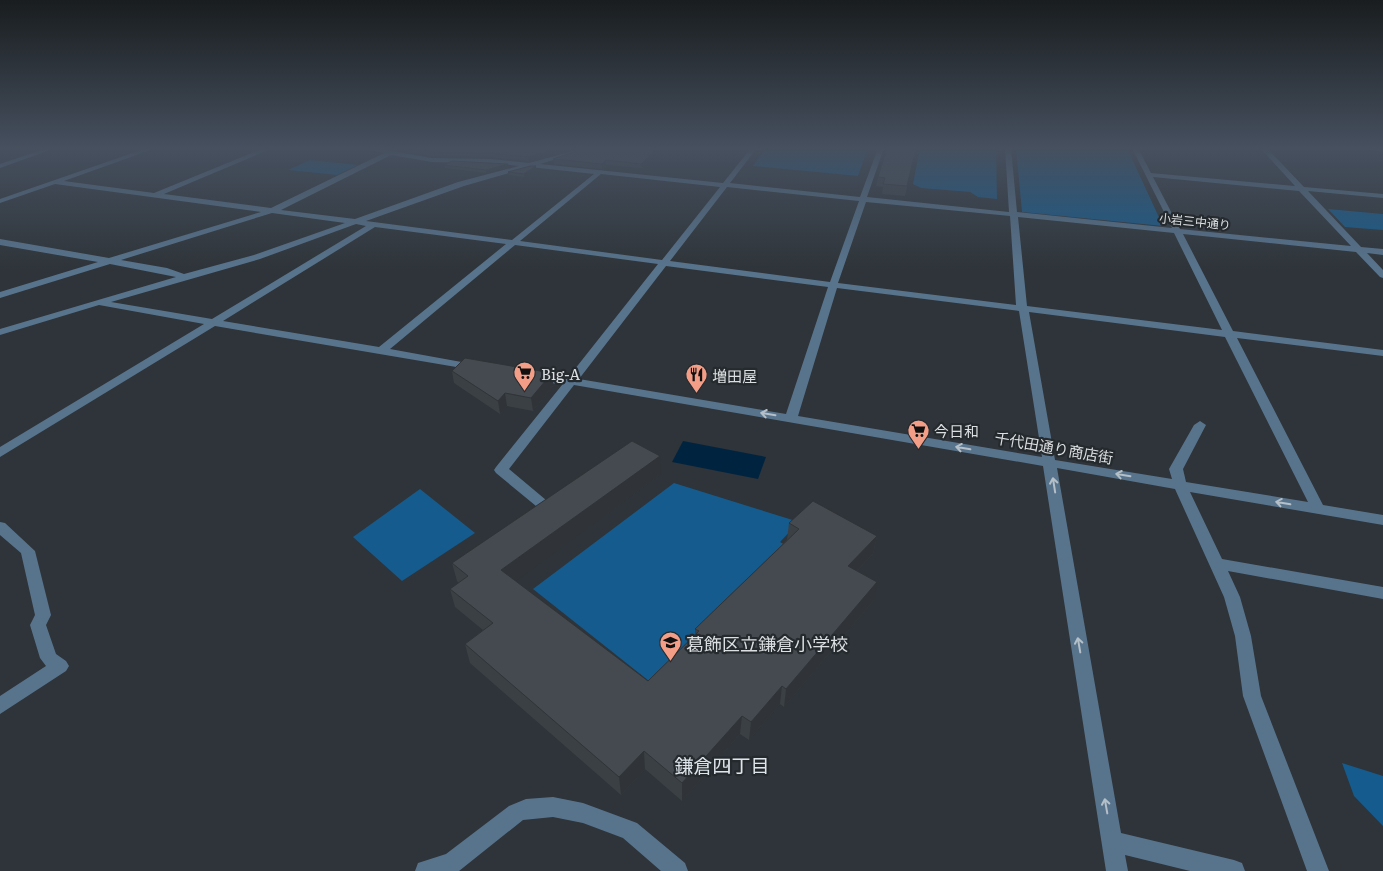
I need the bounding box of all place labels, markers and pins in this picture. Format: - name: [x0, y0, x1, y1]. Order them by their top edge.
- supermarket icon: Big-A: [513, 361, 537, 392]
- place label: Big-A: [541, 362, 580, 385]
- restaurant icon: 増田屋: [684, 363, 708, 394]
- place label: 増田屋: [712, 364, 757, 387]
- supermarket icon: 今日和: [906, 418, 930, 449]
- place label: 今日和: [934, 419, 979, 442]
- place label: 葛飾区立鎌倉小学校: [686, 630, 848, 657]
- school or university icon: 葛飾区立鎌倉小学校: [658, 631, 682, 662]

